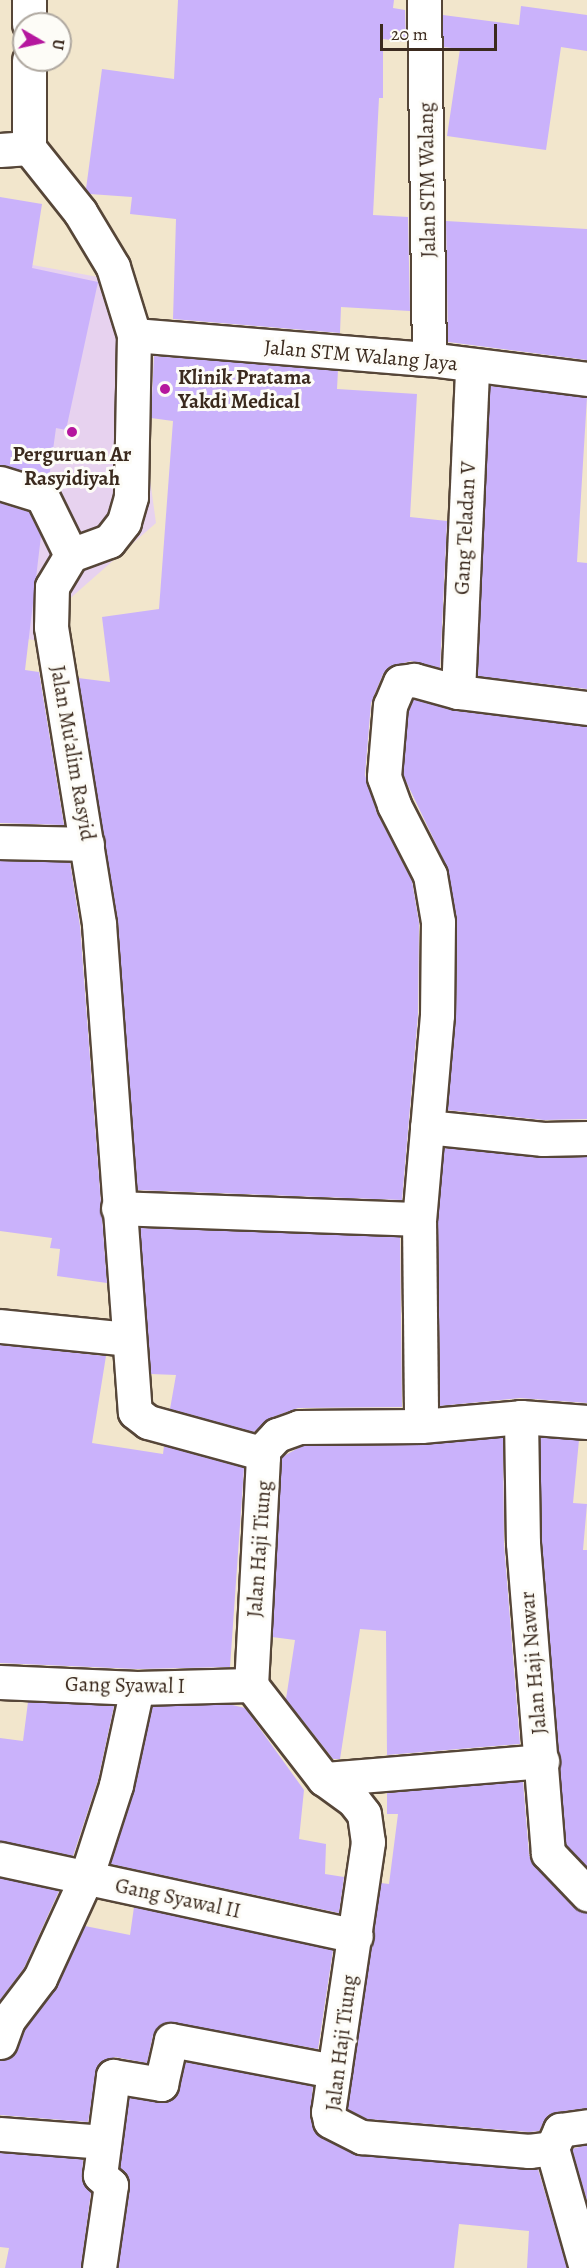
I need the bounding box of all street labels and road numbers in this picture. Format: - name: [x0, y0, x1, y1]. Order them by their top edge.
- street label: Jalan STM Walang: [413, 102, 441, 258]
- street label: Jalan STM Walang Jaya: [263, 334, 459, 376]
- street label: Gang Teladan V: [449, 461, 481, 595]
- street label: Jalan Mu'alim Rasyid: [45, 663, 101, 843]
- street label: Jalan Haji Tiung: [242, 1480, 276, 1618]
- street label: Jalan Haji Nawar: [514, 1590, 552, 1736]
- street label: Gang Syawal I: [65, 1671, 185, 1699]
- street label: Gang Syawal II: [113, 1872, 243, 1924]
- street label: Jalan Haji Tiung: [320, 1973, 362, 2113]

